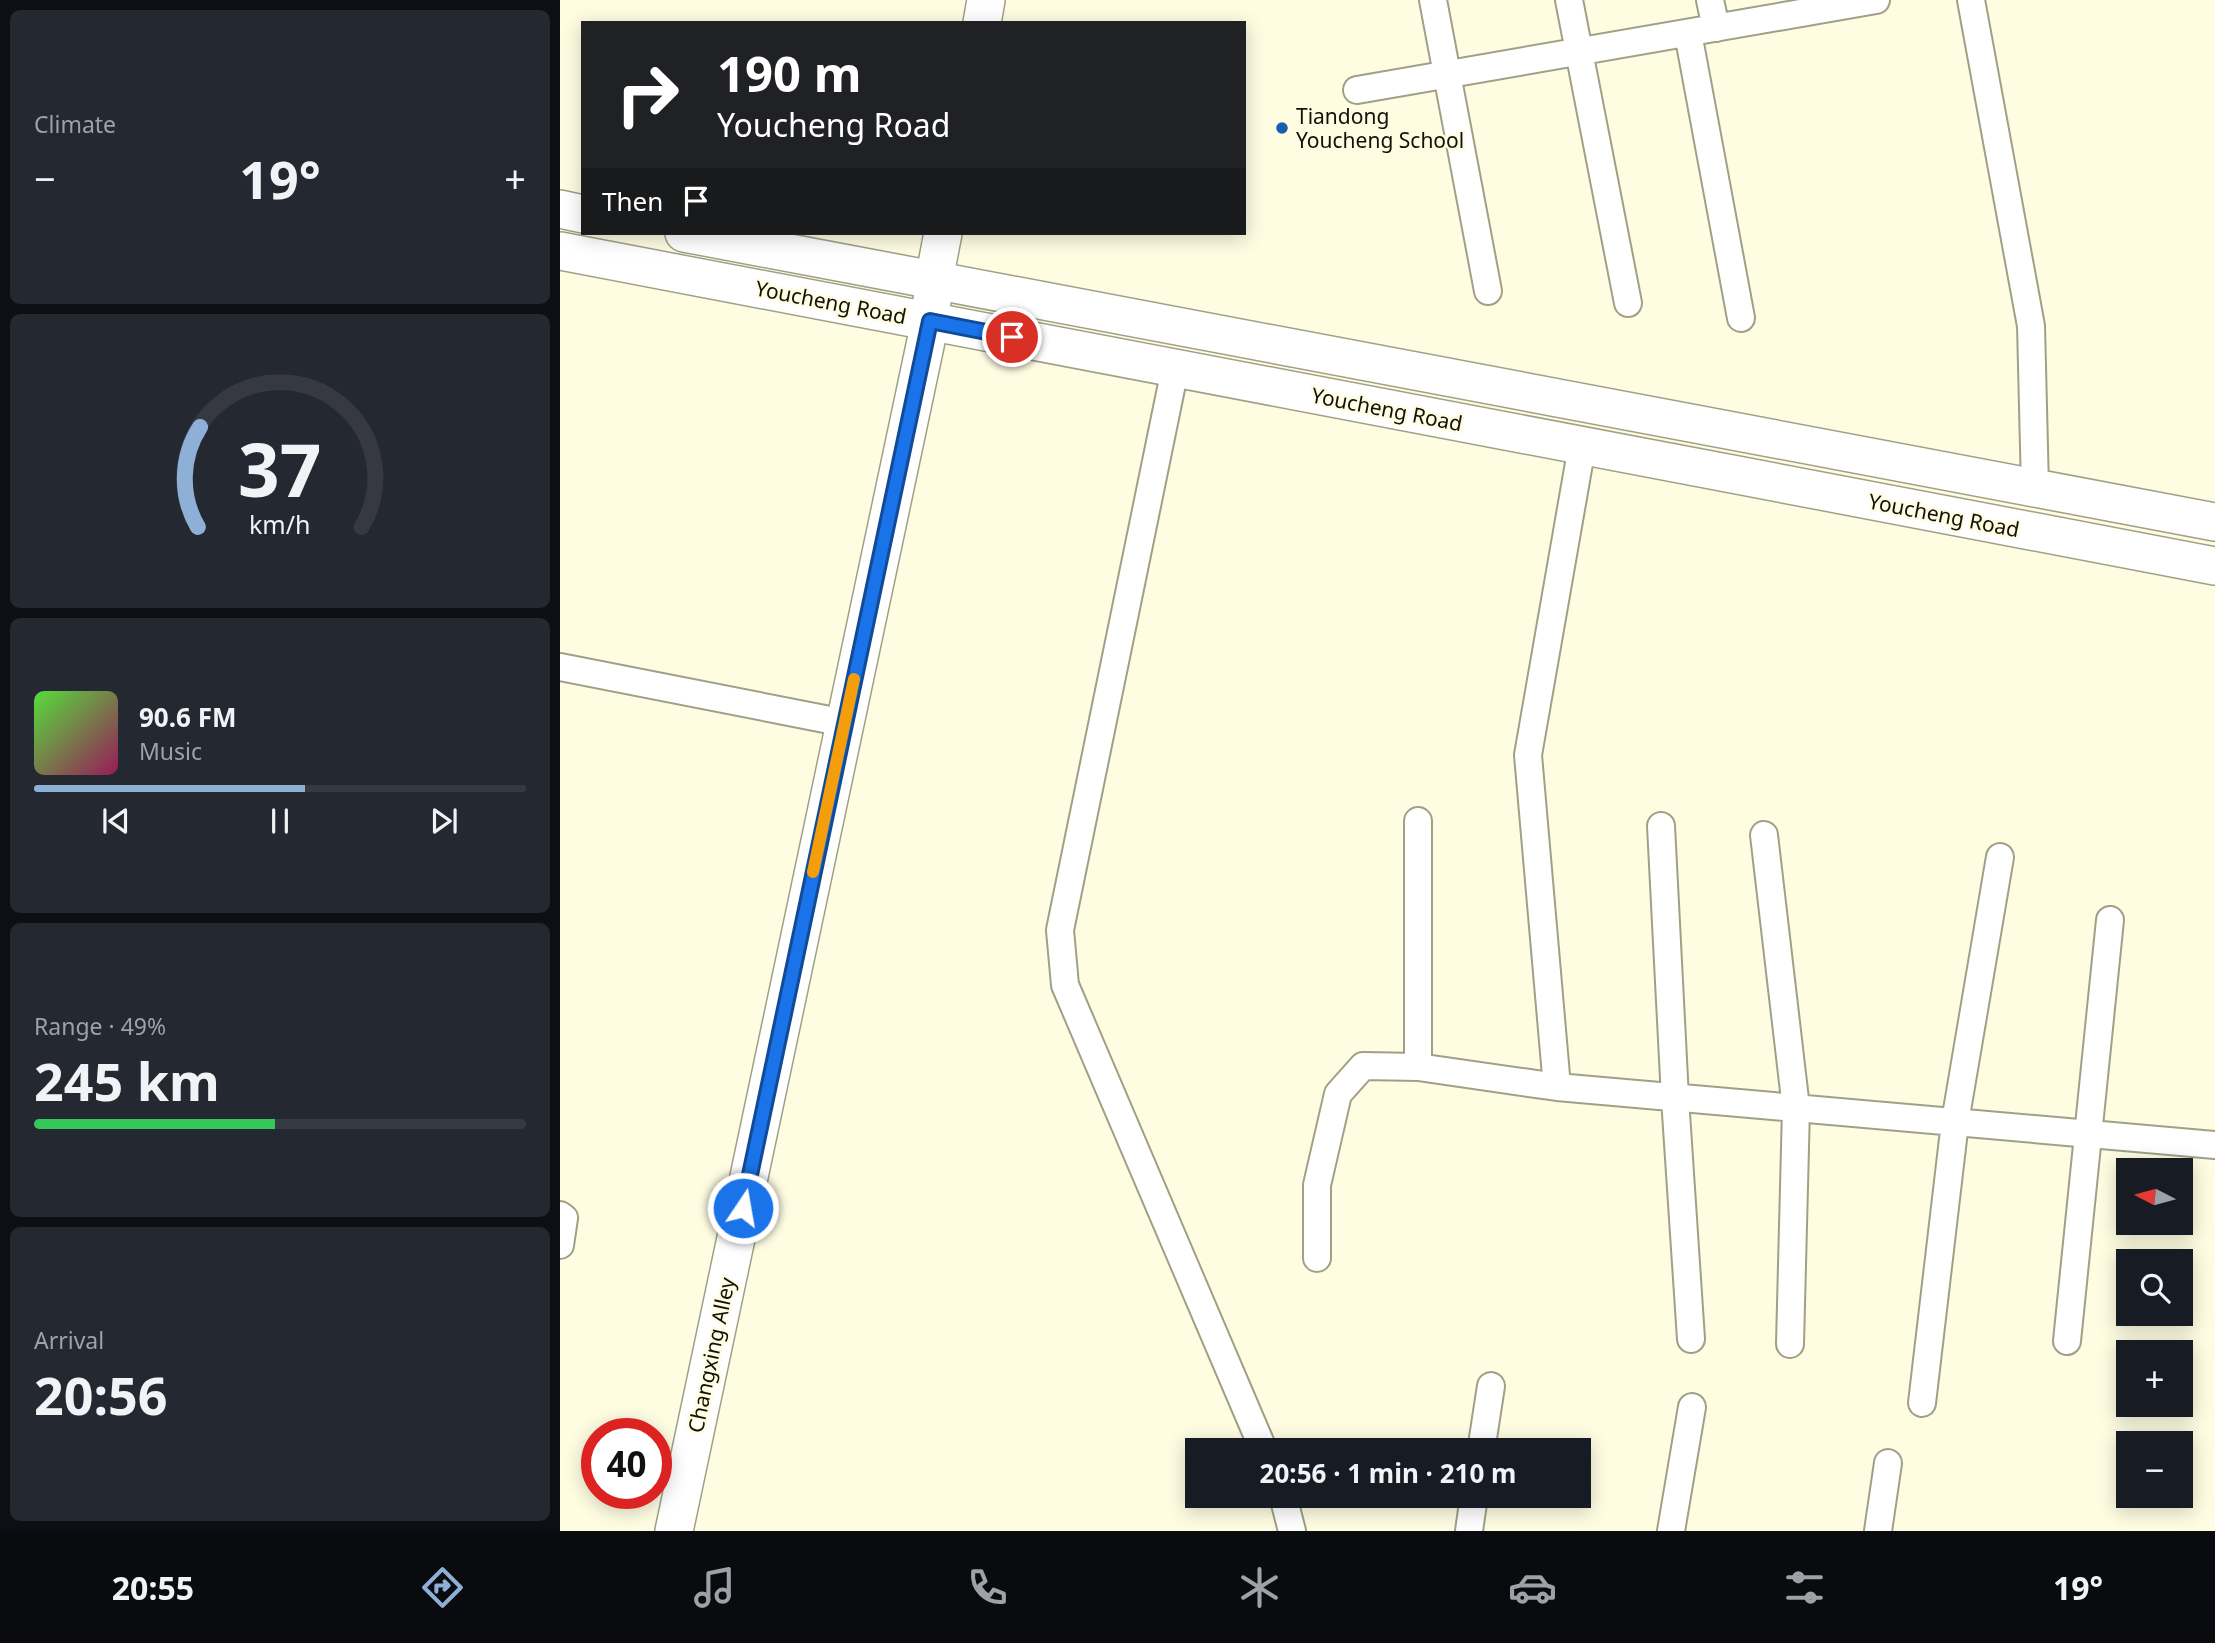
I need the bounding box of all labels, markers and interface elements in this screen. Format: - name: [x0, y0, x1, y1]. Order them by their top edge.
- text: 190 m: [717, 40, 862, 106]
- icon: right: [602, 49, 693, 140]
- place label: Tiandong Youcheng School: [1296, 102, 1464, 154]
- text: Youcheng Road: [717, 103, 951, 146]
- text: Climate: [34, 108, 116, 140]
- marker: Tiandong Youcheng School: [1274, 120, 1290, 136]
- text: 19°: [239, 143, 321, 214]
- text: −: [34, 152, 56, 204]
- text: +: [504, 152, 526, 204]
- icon: arrive: [677, 182, 715, 220]
- text: Then: [602, 183, 663, 219]
- street label: Youcheng Road: [753, 274, 909, 330]
- pin: [982, 307, 1042, 367]
- icon: arrive: [993, 318, 1031, 356]
- street label: Youcheng Road: [1309, 381, 1465, 437]
- text: 37: [238, 420, 322, 519]
- street label: Youcheng Road: [1866, 487, 2022, 543]
- text: km/h: [249, 507, 311, 541]
- text: 90.6 FM: [139, 699, 236, 735]
- text: Music: [139, 735, 202, 767]
- icon: previous: [97, 802, 135, 840]
- icon: pause: [261, 802, 299, 840]
- icon: next: [425, 802, 463, 840]
- text: Range · 49%: [34, 1010, 166, 1042]
- text: 245 km: [34, 1045, 220, 1116]
- north arrow: [2116, 1158, 2193, 1236]
- map controls: [2116, 1158, 2193, 1508]
- position arrow: [706, 1171, 780, 1245]
- button: search: [2116, 1249, 2193, 1326]
- street label: Changxing Alley: [681, 1274, 741, 1435]
- text: Arrival: [34, 1324, 104, 1356]
- button: +: [2116, 1340, 2193, 1417]
- text: 20:56: [34, 1359, 168, 1430]
- speed limit sign: 40: [581, 1418, 672, 1509]
- button: −: [2116, 1431, 2193, 1508]
- text: 20:56 · 1 min · 210 m: [1260, 1455, 1516, 1491]
- icon: directions: [418, 1563, 467, 1612]
- icon: music: [690, 1563, 739, 1612]
- icon: phone: [963, 1563, 1012, 1612]
- icon: climate: [1235, 1563, 1284, 1612]
- icon: car: [1508, 1563, 1557, 1612]
- icon: filters: [1780, 1563, 1829, 1612]
- text: 20:55: [112, 1566, 194, 1609]
- text: 19°: [2053, 1566, 2103, 1609]

